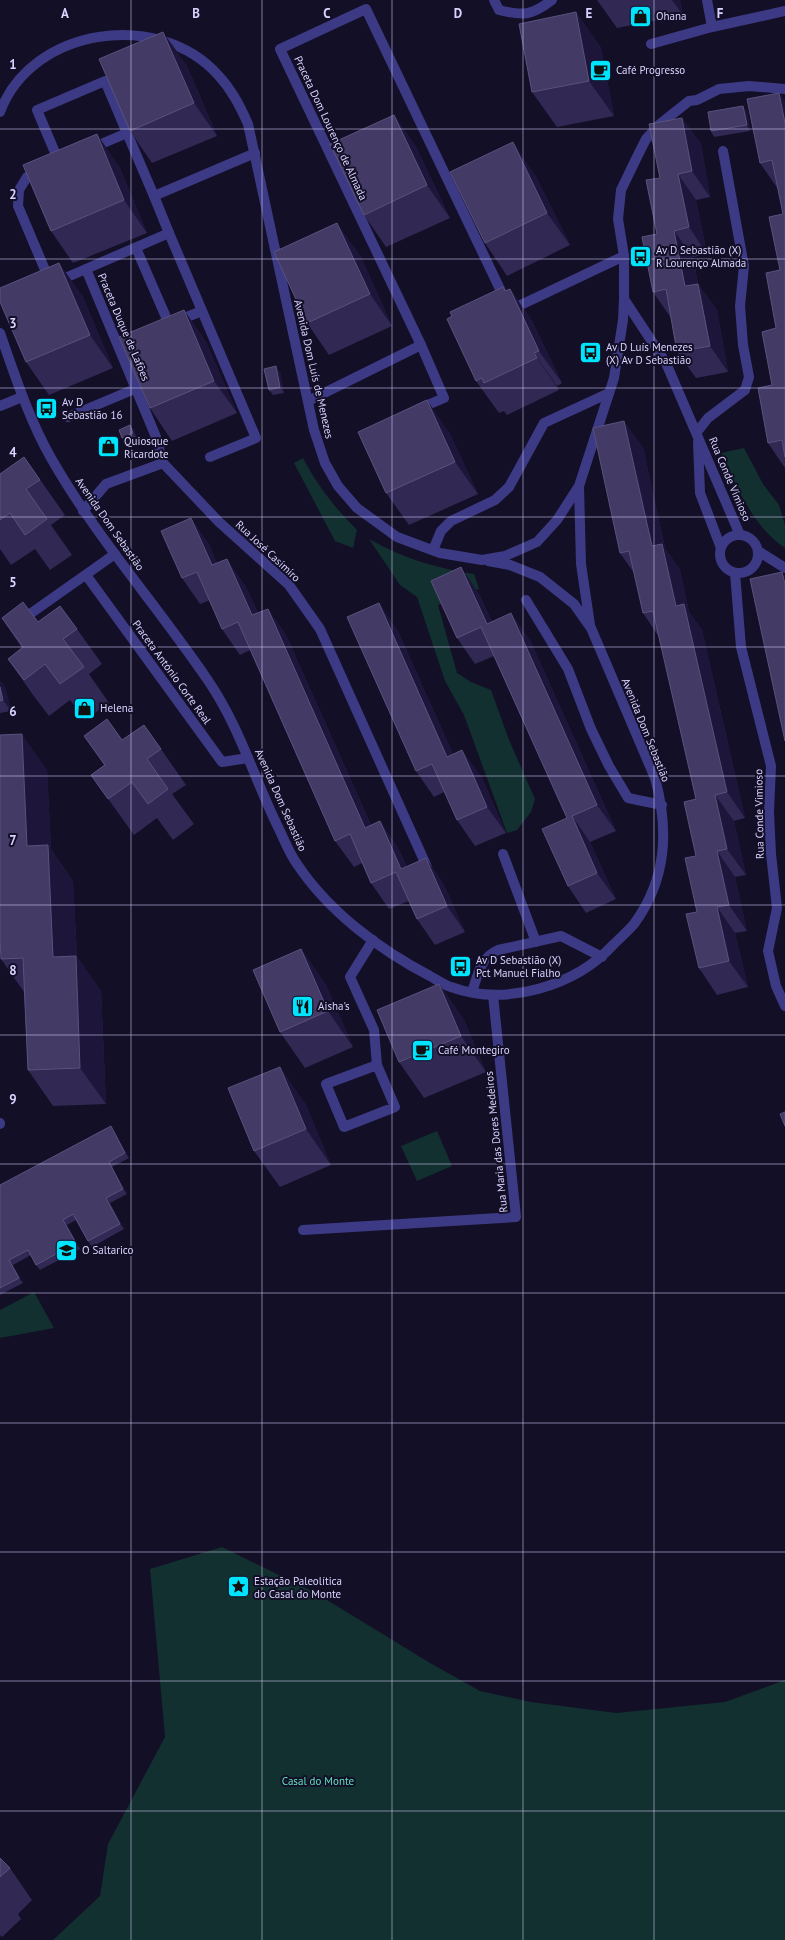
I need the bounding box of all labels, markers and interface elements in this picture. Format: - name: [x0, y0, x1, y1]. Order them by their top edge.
- shop icon: Ohana: [627, 3, 653, 29]
- text: A: [61, 5, 69, 22]
- text: B: [192, 5, 200, 22]
- text: C: [323, 5, 331, 22]
- text: D: [454, 5, 462, 22]
- text: E: [586, 5, 593, 22]
- text: F: [717, 5, 724, 22]
- place label: Ohana: [656, 9, 686, 23]
- street label: Praceta Dom Lourenço de Almada: [291, 54, 371, 202]
- text: 1: [9, 56, 17, 73]
- cafe icon: Café Progresso: [588, 57, 614, 83]
- place label: Café Progresso: [616, 63, 685, 77]
- text: 2: [9, 186, 17, 203]
- bus stop icon: Av D Sebastião (X) R Lourenço Almada: [628, 243, 654, 269]
- place label: Av D Sebastião (X) R Lourenço Almada: [656, 243, 746, 270]
- street label: Praceta Duque de Lafões: [95, 271, 153, 383]
- street label: Avenida Dom Luís de Menezes: [291, 298, 337, 440]
- text: 3: [9, 315, 17, 332]
- bus stop icon: Av D Luís Menezes (X) Av D Sebastião: [577, 340, 603, 366]
- place label: Av D Luís Menezes (X) Av D Sebastião: [606, 340, 693, 367]
- bus stop icon: Av D Sebastião 16: [34, 395, 60, 421]
- place label: Av D Sebastião 16: [62, 395, 122, 422]
- shop icon: Quiosque Ricardote: [95, 434, 121, 460]
- place label: Quiosque Ricardote: [124, 434, 169, 461]
- street label: Rua Conde Vimioso: [706, 435, 754, 523]
- text: 4: [9, 444, 17, 461]
- street label: Avenida Dom Sebastião: [73, 475, 147, 573]
- street label: Rua José Casimiro: [233, 517, 303, 585]
- text: 5: [9, 574, 17, 591]
- street label: Praceta António Corte Real: [130, 617, 215, 727]
- street label: Avenida Dom Sebastião: [619, 676, 673, 784]
- shop icon: Helena: [71, 695, 97, 721]
- place label: Helena: [100, 701, 133, 715]
- text: 6: [9, 703, 17, 720]
- street label: Avenida Dom Sebastião: [252, 747, 310, 853]
- street label: Rua Conde Vimioso: [751, 769, 767, 859]
- text: 7: [9, 832, 17, 849]
- bus stop icon: Av D Sebastião (X) Pct Manuel Fialho: [447, 953, 473, 979]
- place label: Av D Sebastião (X) Pct Manuel Fialho: [476, 953, 561, 980]
- text: 8: [9, 962, 17, 979]
- restaurant icon: Aisha's: [290, 993, 316, 1019]
- place label: Aisha's: [318, 999, 350, 1013]
- cafe icon: Café Montegiro: [410, 1037, 436, 1063]
- place label: Café Montegiro: [438, 1043, 510, 1057]
- street label: Rua Maria das Dores Medeiros: [482, 1070, 510, 1213]
- text: 9: [9, 1091, 17, 1108]
- school or university icon: O Saltarico: [54, 1237, 80, 1263]
- place label: O Saltarico: [82, 1243, 134, 1257]
- place icon: Estação Paleolítica do Casal do Monte: [225, 1574, 251, 1600]
- place label: Estação Paleolítica do Casal do Monte: [254, 1574, 342, 1601]
- park label: Casal do Monte: [282, 1774, 355, 1788]

